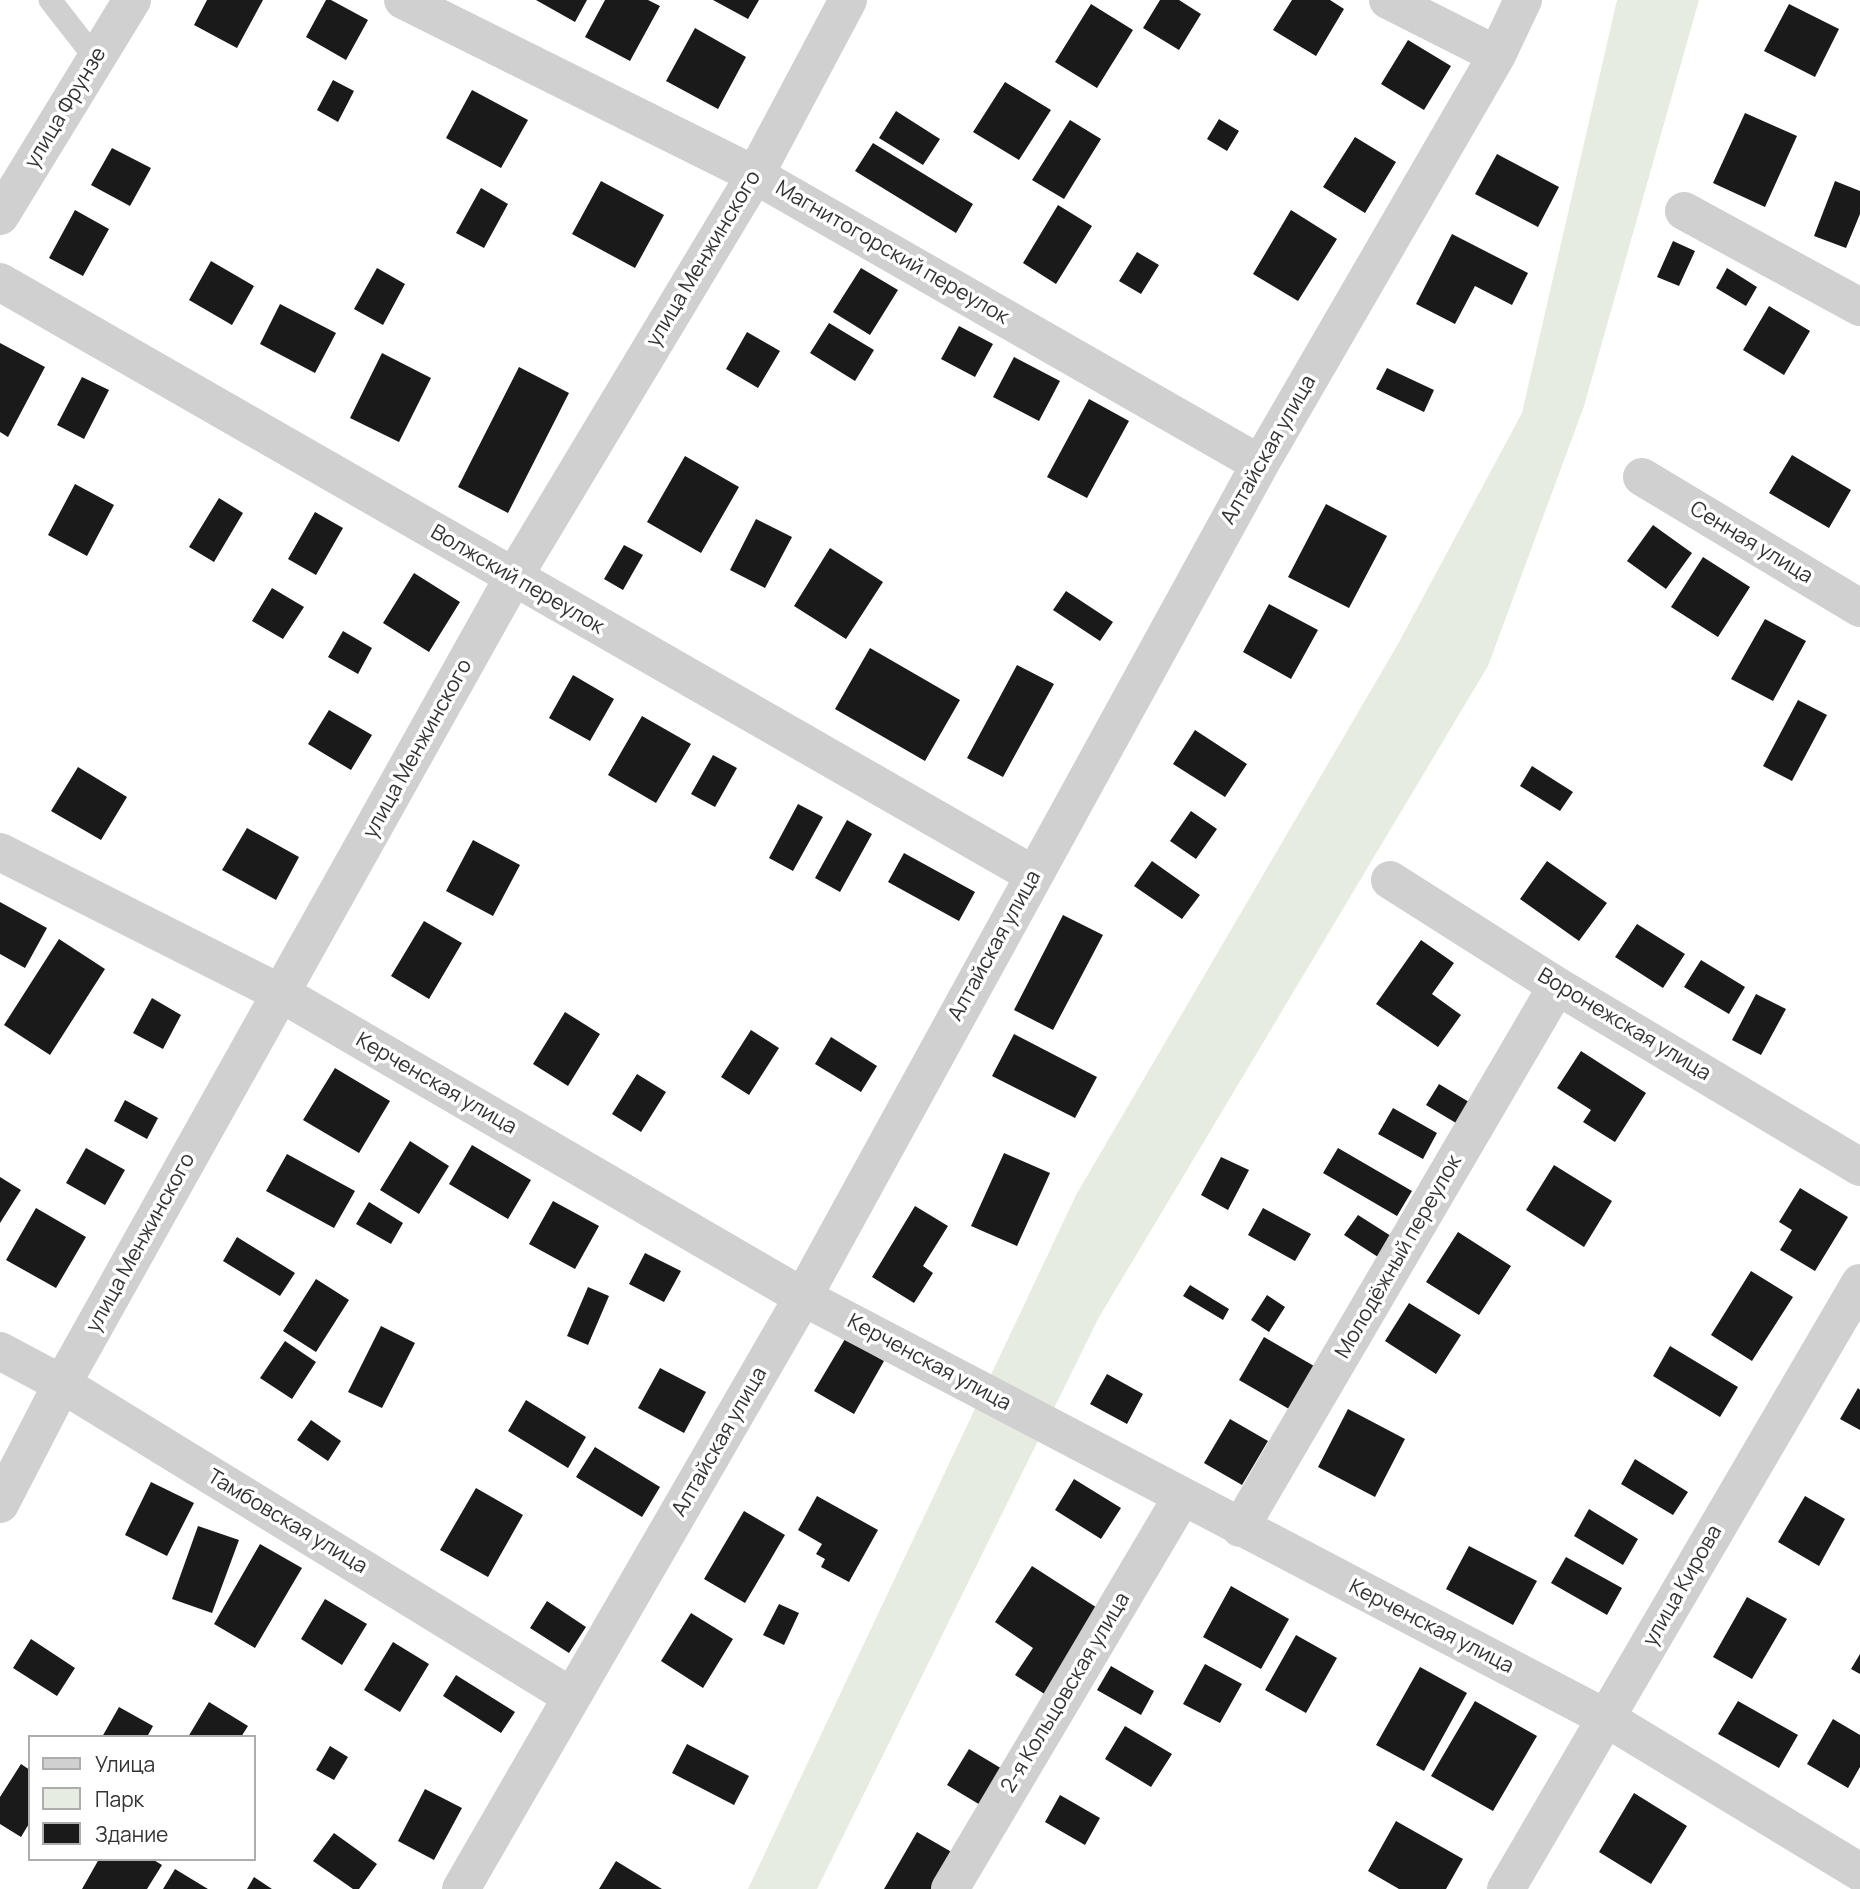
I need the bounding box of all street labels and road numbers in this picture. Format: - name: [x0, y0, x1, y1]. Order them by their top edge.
- street label: улица Фрунзе: [20, 43, 112, 173]
- street label: улица Менжинского: [641, 166, 767, 352]
- street label: Магнитогорский переулок: [771, 176, 1013, 330]
- street label: Алтайская улица: [1216, 371, 1322, 529]
- street label: Сенная улица: [1685, 496, 1817, 590]
- street label: Волжский переулок: [426, 520, 608, 640]
- street label: улица Менжинского: [358, 655, 478, 843]
- street label: Алтайская улица: [943, 866, 1047, 1026]
- street label: Воронежская улица: [1533, 963, 1715, 1087]
- street label: Керченская улица: [351, 1028, 521, 1140]
- street label: улица Менжинского: [81, 1149, 201, 1337]
- street label: Молодёжный переулок: [1330, 1151, 1468, 1363]
- street label: Керченская улица: [843, 1309, 1015, 1417]
- street label: Алтайская улица: [667, 1363, 773, 1521]
- street label: Тамбовская улица: [203, 1464, 371, 1580]
- street label: улица Кирова: [1638, 1521, 1728, 1651]
- street label: Керченская улица: [1344, 1575, 1518, 1679]
- street label: 2-я Кольцовская улица: [996, 1588, 1136, 1798]

